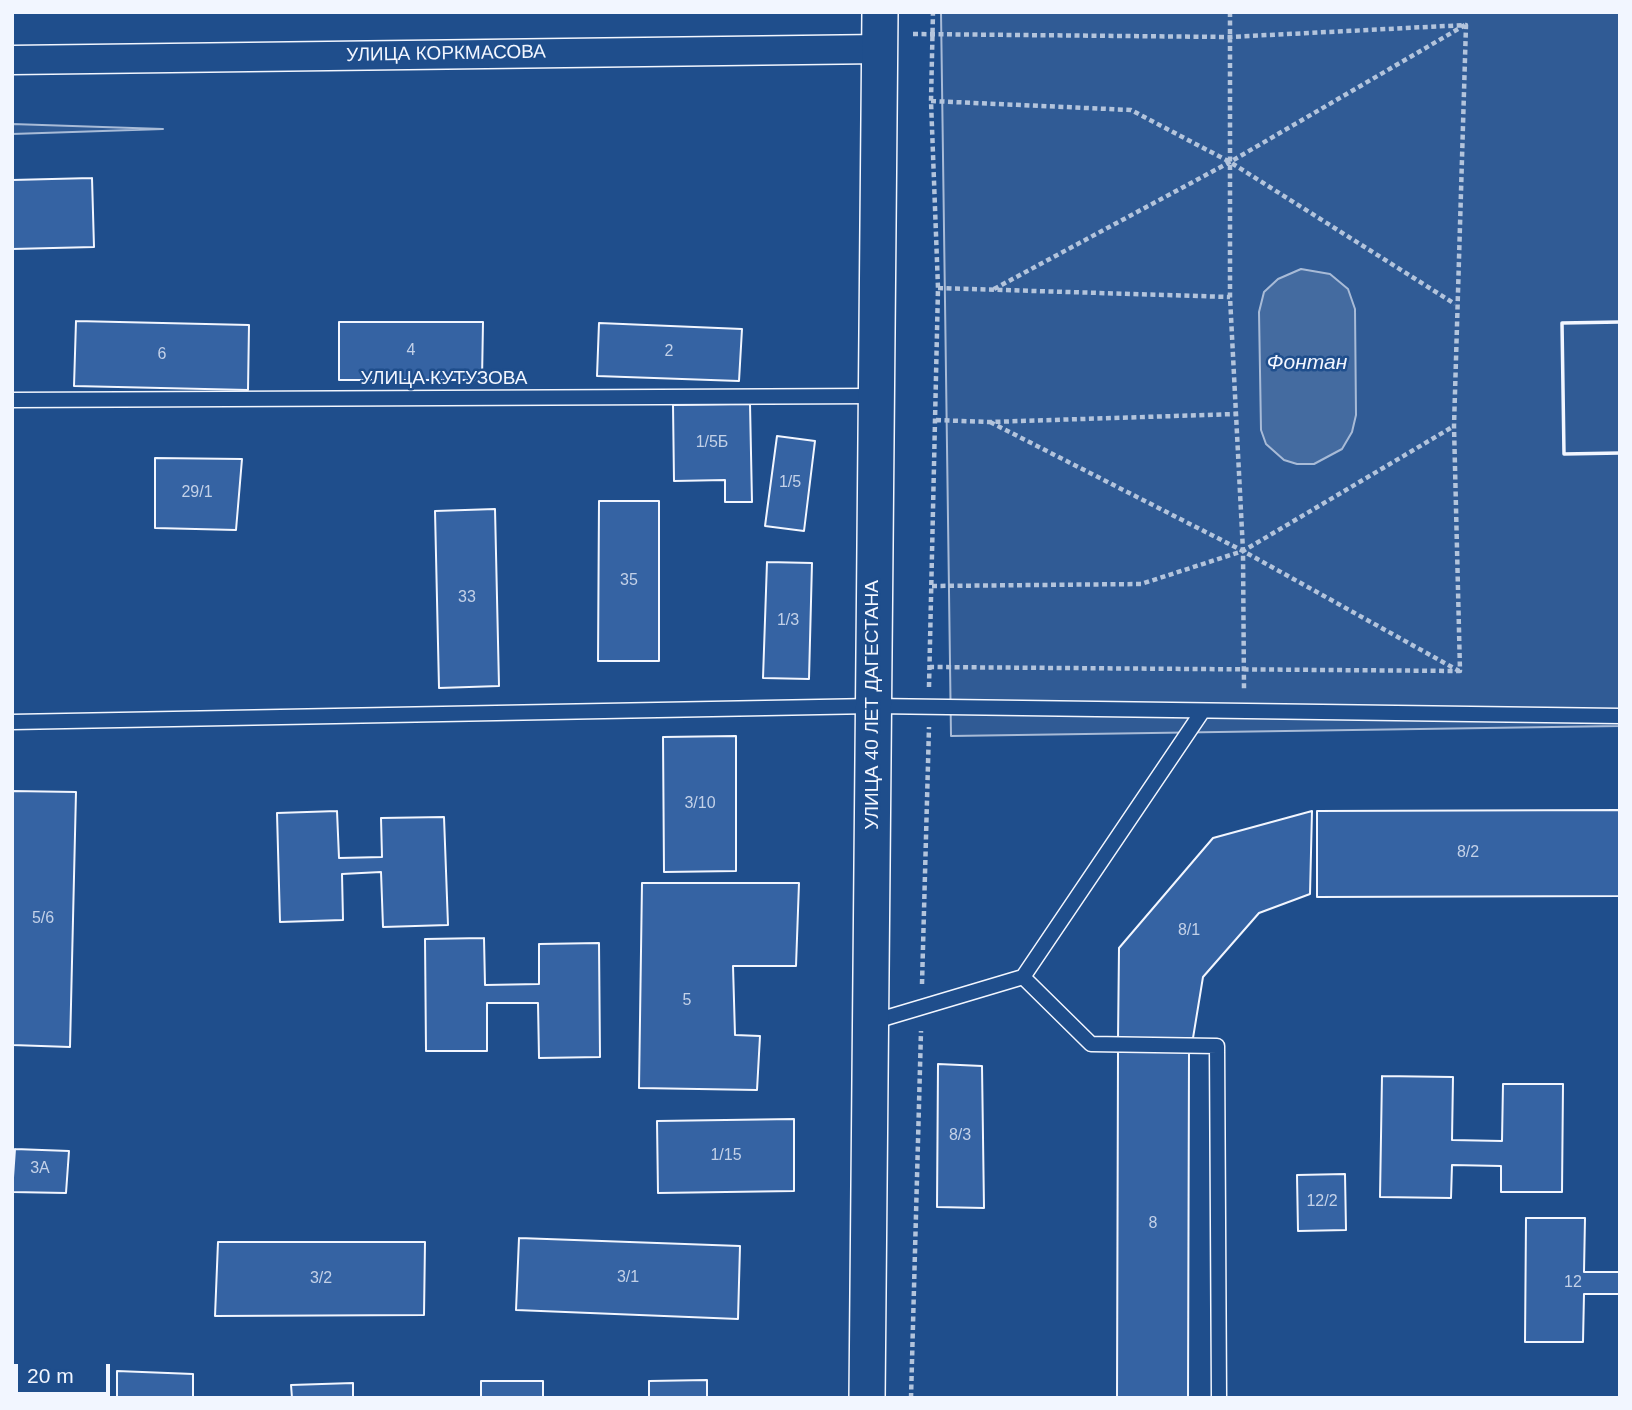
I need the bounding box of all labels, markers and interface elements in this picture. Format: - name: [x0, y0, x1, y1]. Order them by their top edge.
- street label: УЛИЦА КОРКМАСОВА: [346, 41, 546, 67]
- house number: 4: [407, 341, 415, 361]
- house number: 2: [665, 342, 673, 362]
- house number: 6: [158, 345, 166, 365]
- water label: Фонтан: [1267, 350, 1347, 376]
- street label: УЛИЦА КУТУЗОВА: [361, 368, 527, 390]
- house number: 1/5Б: [696, 433, 728, 453]
- house number: 1/5: [779, 473, 801, 493]
- house number: 29/1: [181, 483, 213, 503]
- house number: 35: [620, 571, 638, 591]
- street label: УЛИЦА 40 ЛЕТ ДАГЕСТАНА: [862, 580, 884, 830]
- house number: 33: [458, 588, 476, 608]
- house number: 1/3: [777, 611, 799, 631]
- house number: 3/10: [684, 794, 716, 814]
- house number: 8/2: [1457, 843, 1479, 863]
- house number: 5/6: [32, 909, 54, 929]
- house number: 8/1: [1178, 921, 1200, 941]
- house number: 5: [683, 991, 691, 1011]
- house number: 8/3: [949, 1126, 971, 1146]
- house number: 1/15: [710, 1146, 742, 1166]
- house number: 3А: [30, 1159, 50, 1179]
- house number: 12/2: [1306, 1192, 1338, 1212]
- house number: 8: [1149, 1214, 1157, 1234]
- house number: 3/1: [617, 1268, 639, 1288]
- house number: 3/2: [310, 1269, 332, 1289]
- house number: 12: [1564, 1273, 1582, 1293]
- scale bar: [18, 1350, 114, 1394]
- text: 20 m: [27, 1364, 74, 1387]

